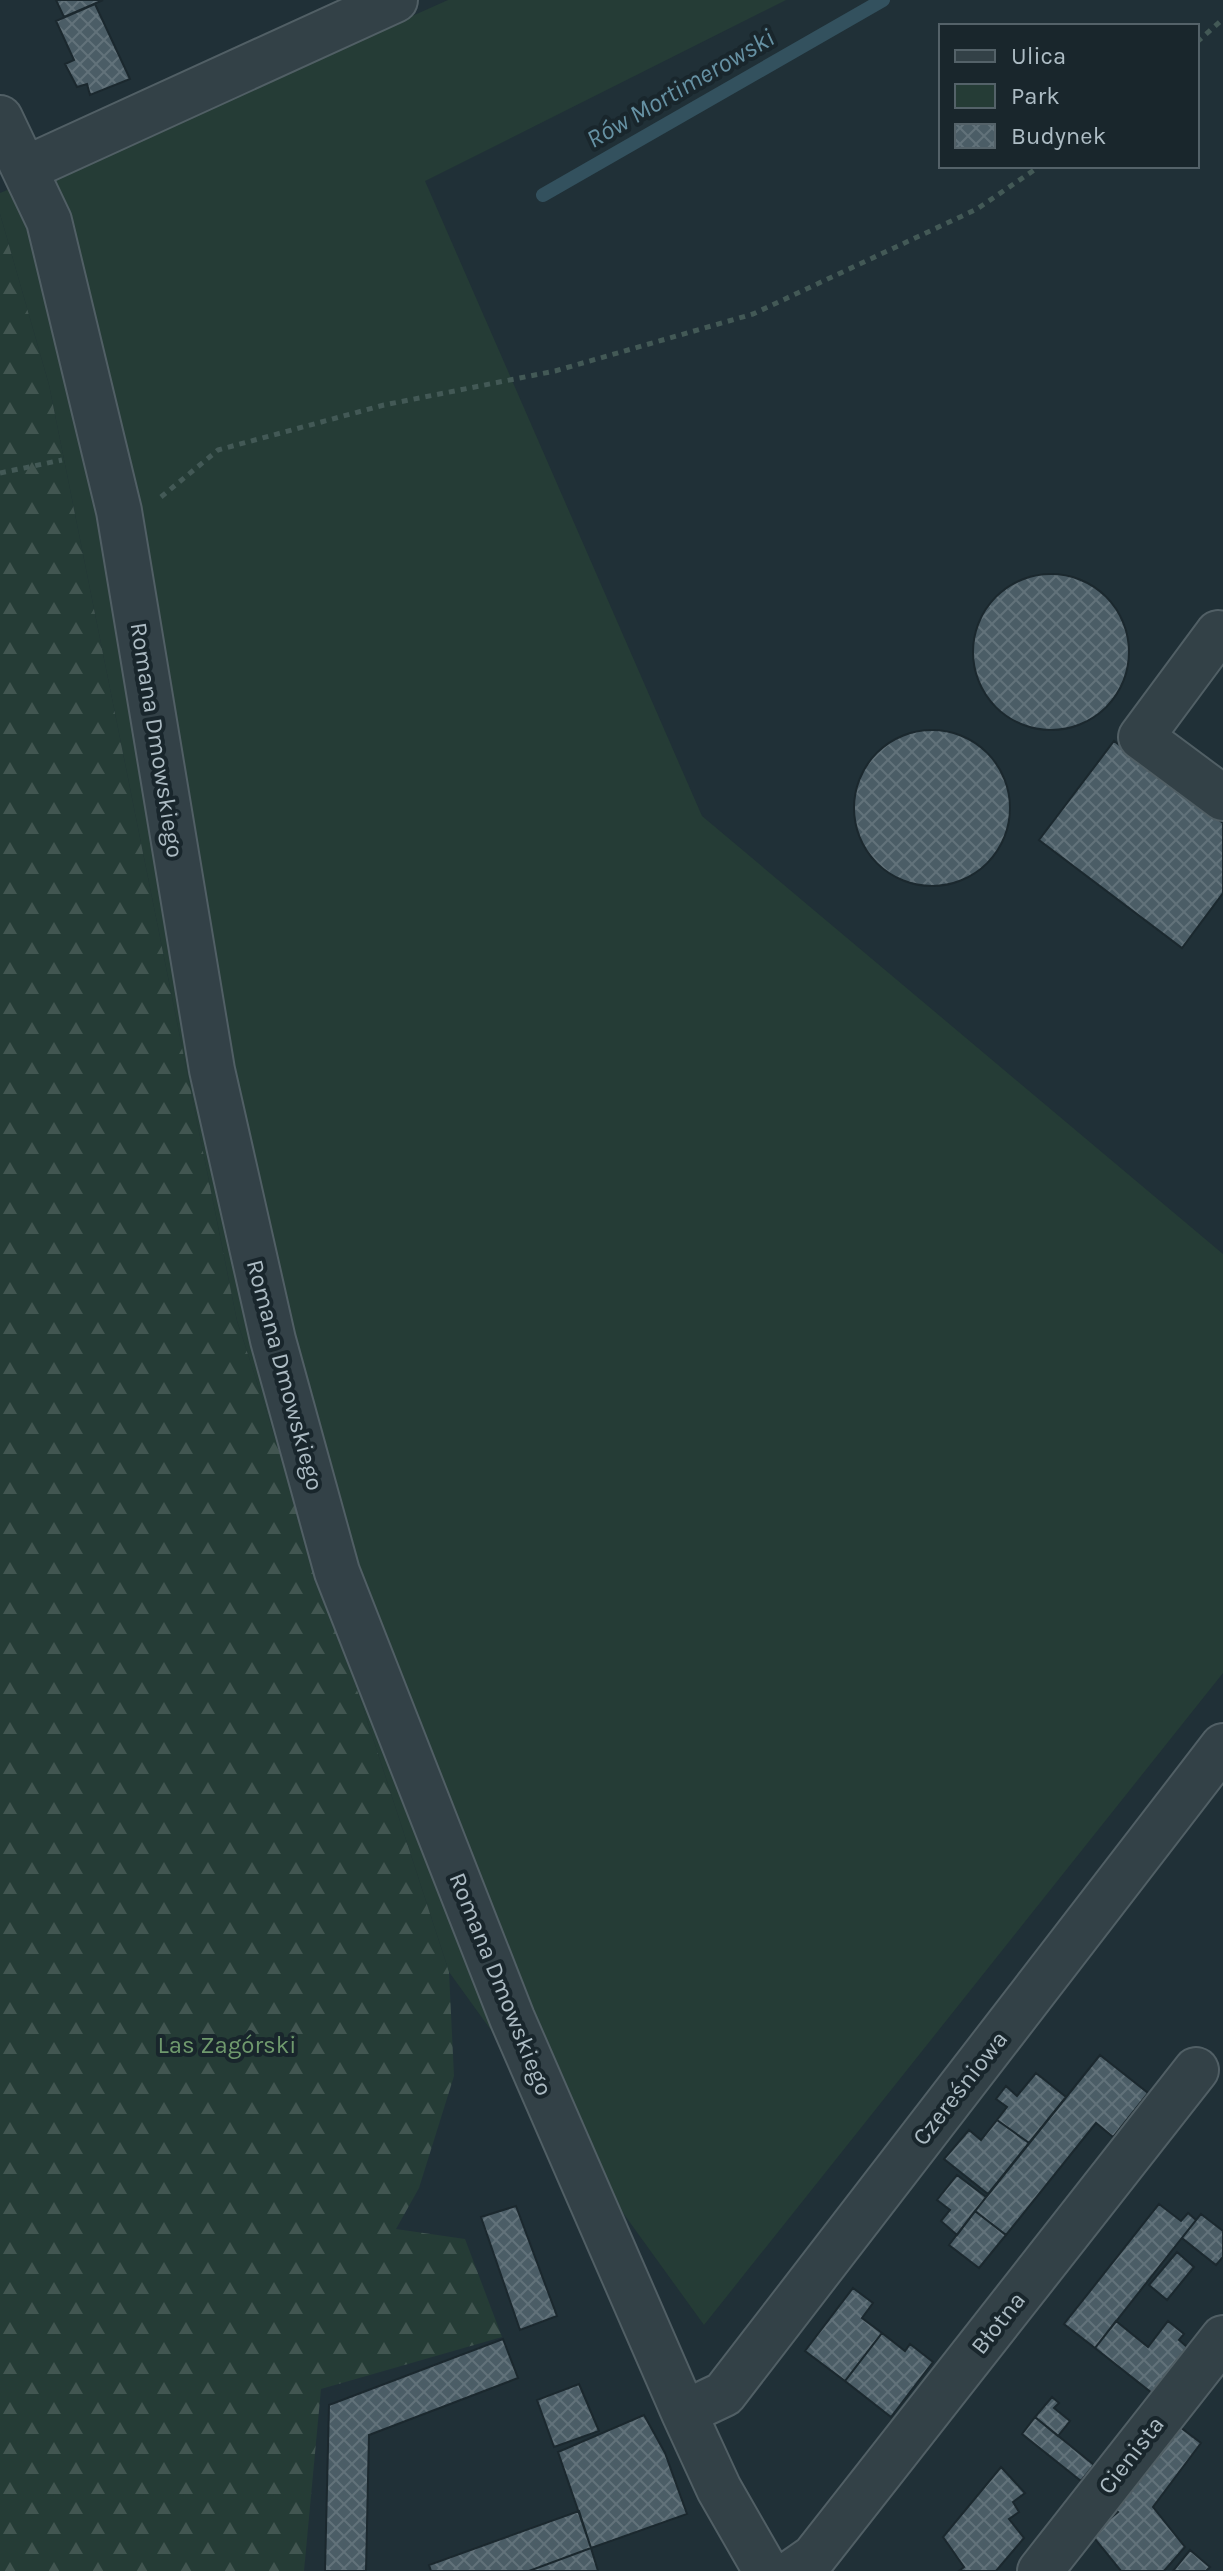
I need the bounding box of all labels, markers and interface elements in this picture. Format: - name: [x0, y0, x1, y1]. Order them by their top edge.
- water label: Rów Mortimerowski: [581, 22, 780, 155]
- legend: [939, 24, 1199, 168]
- text: Ulica: [1011, 42, 1066, 70]
- text: Park: [1011, 82, 1060, 110]
- text: Budynek: [1011, 122, 1106, 150]
- street label: Romana Dmowskiego: [125, 620, 189, 860]
- street label: Romana Dmowskiego: [241, 1256, 329, 1494]
- street label: Romana Dmowskiego: [443, 1868, 559, 2100]
- street label: Czereśniowa: [907, 2025, 1013, 2151]
- park label: Las Zagórski: [158, 2031, 296, 2059]
- street label: Błotna: [965, 2286, 1031, 2360]
- street label: Cienista: [1092, 2411, 1170, 2499]

